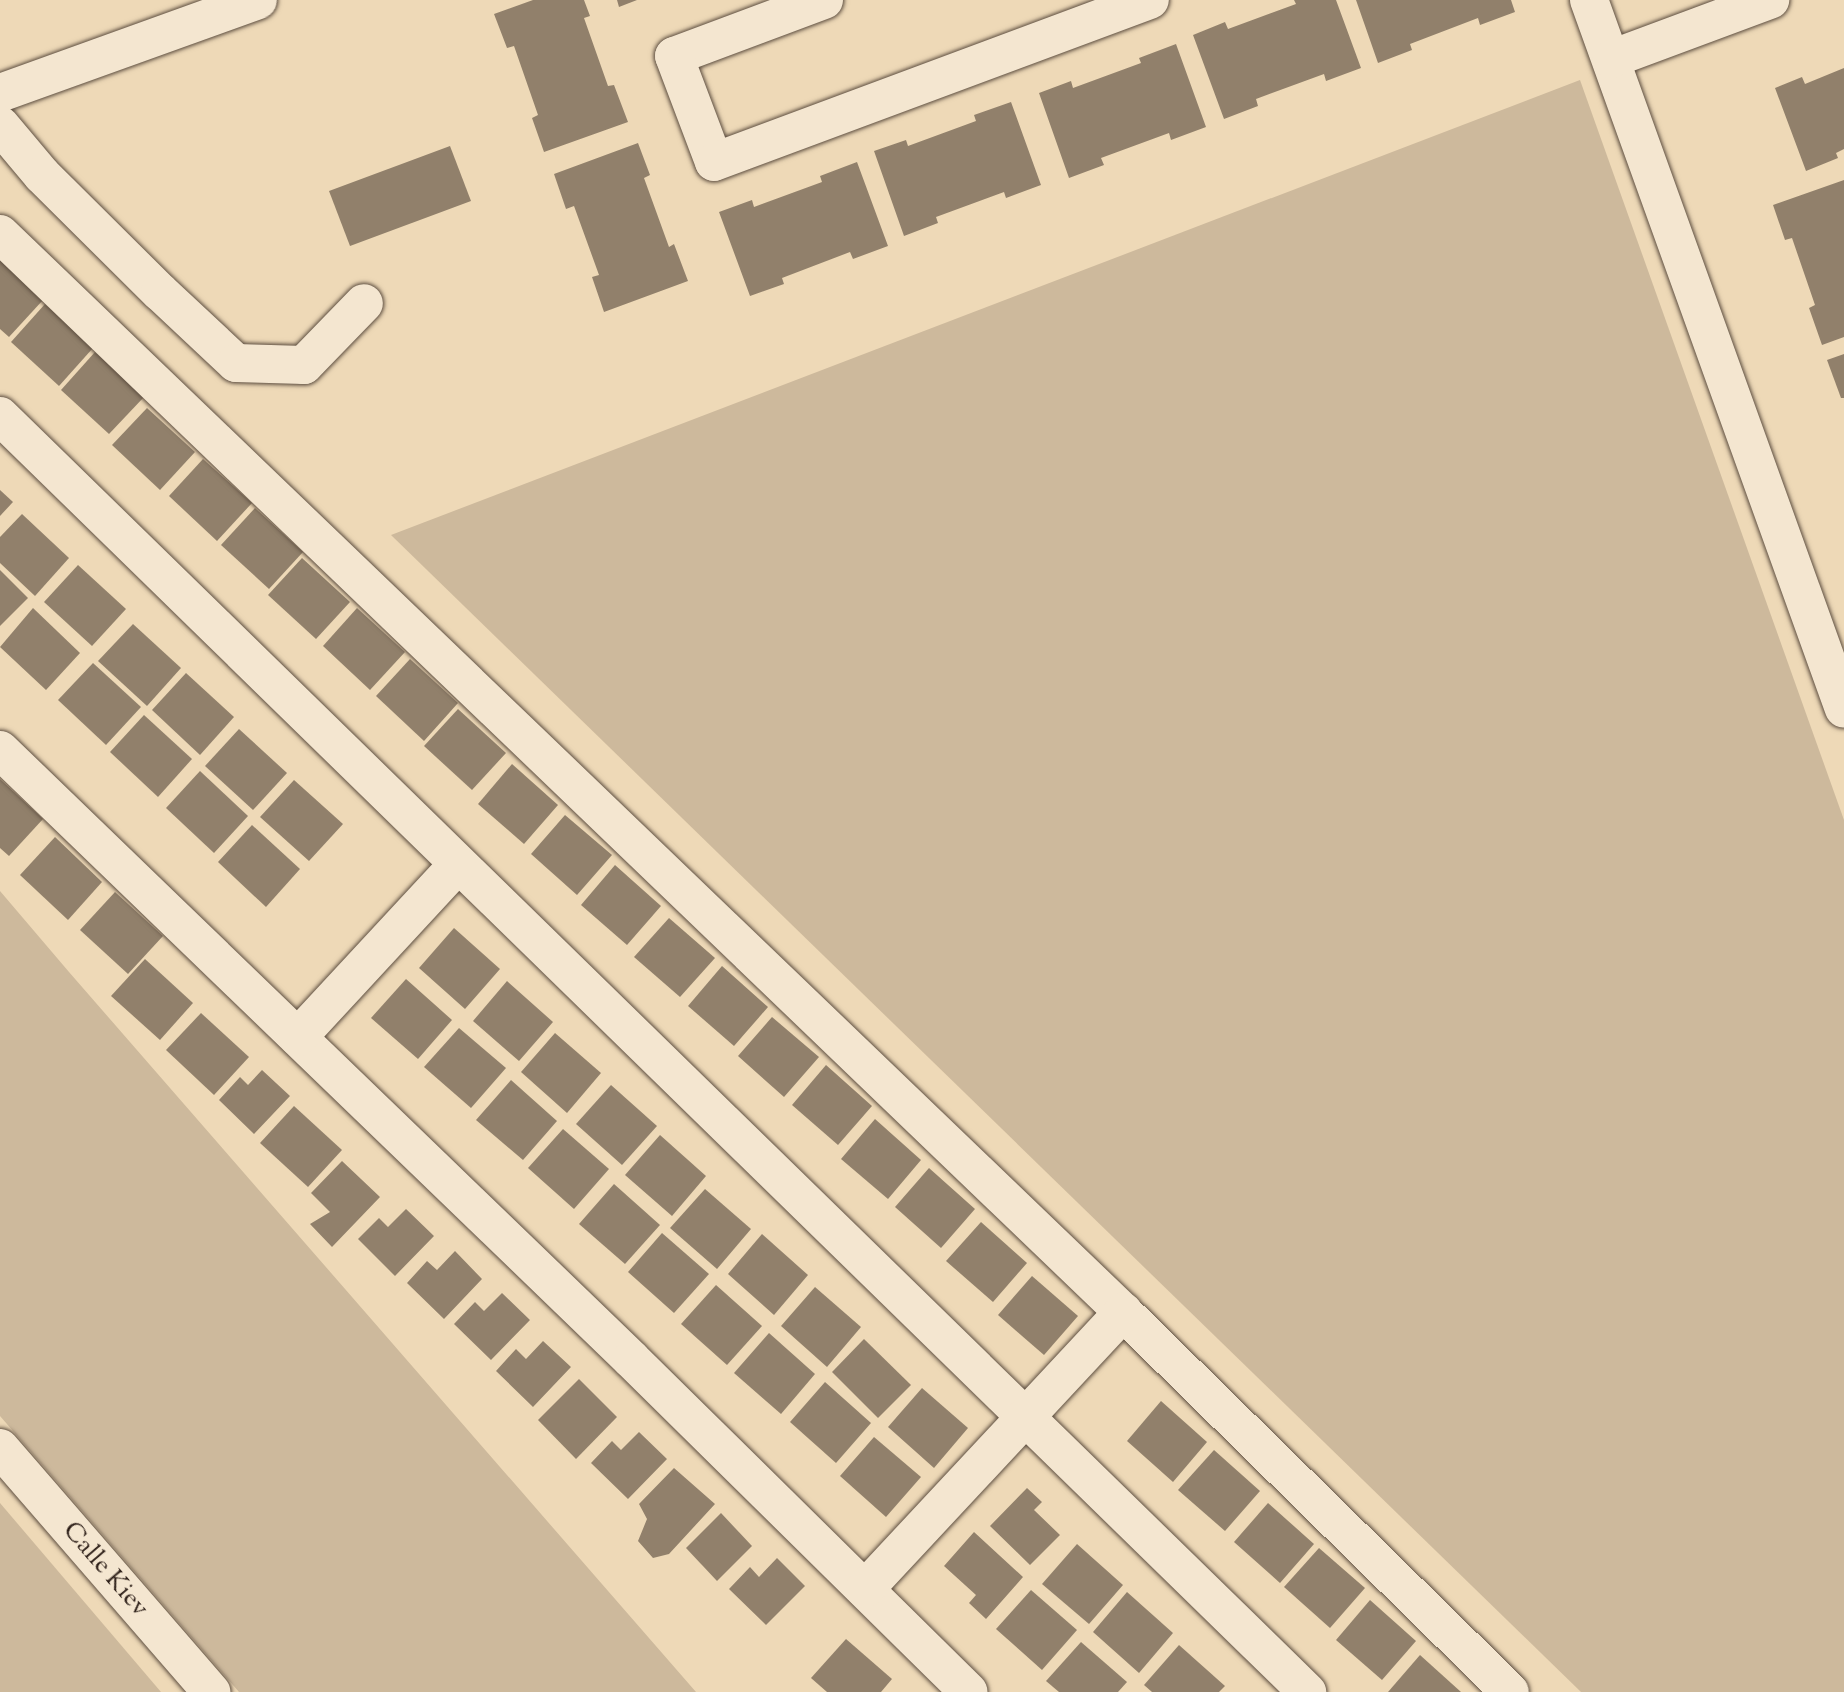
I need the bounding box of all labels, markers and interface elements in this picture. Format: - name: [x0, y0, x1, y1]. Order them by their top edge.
- street label: Calle Kiev: [55, 1516, 155, 1624]

